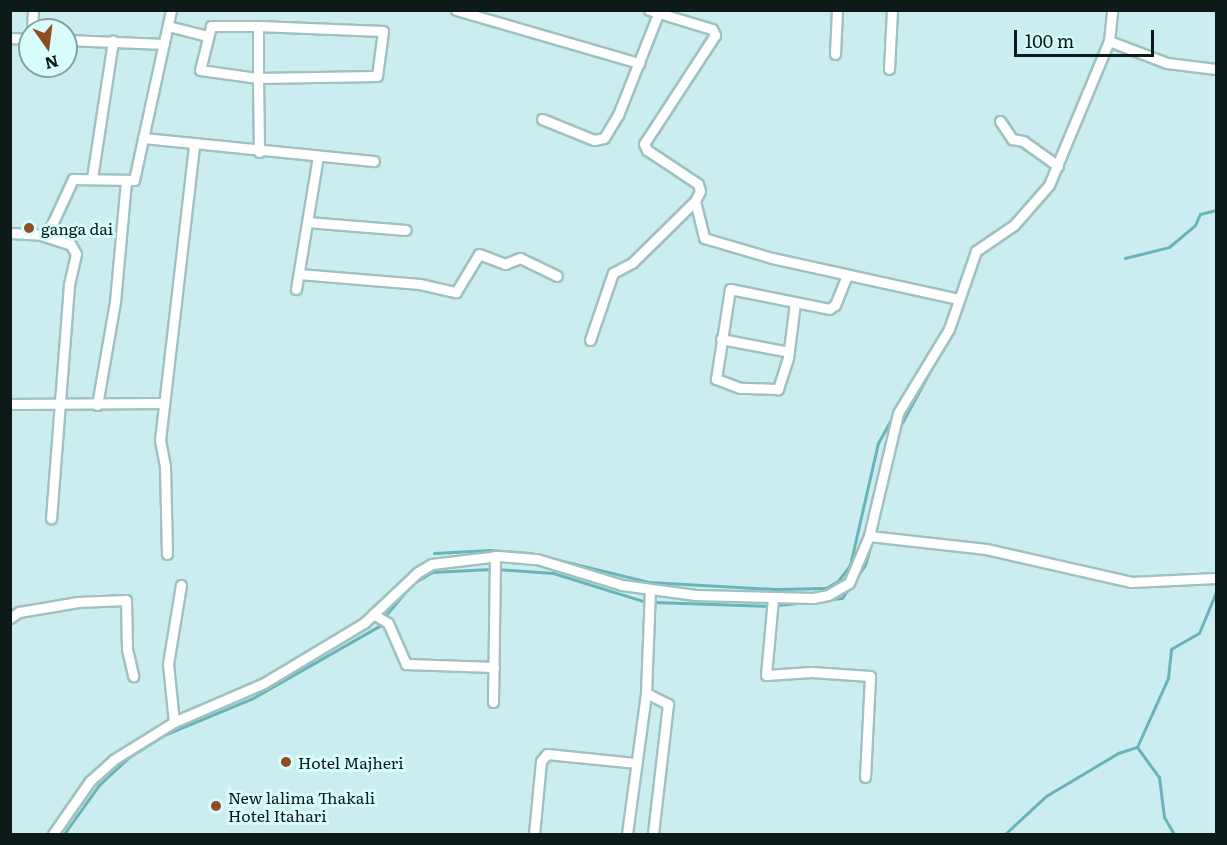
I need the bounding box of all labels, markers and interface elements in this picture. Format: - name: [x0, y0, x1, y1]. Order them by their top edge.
- north arrow: [18, 18, 78, 78]
- scale bar: [1017, 18, 1156, 56]
- text: 100 m: [1025, 27, 1074, 54]
- text: N: [42, 50, 61, 77]
- place label: ganga dai: [41, 218, 113, 238]
- marker: ganga dai: [22, 221, 36, 235]
- place label: Hotel Majheri: [298, 752, 404, 772]
- marker: Hotel Majheri: [279, 755, 293, 769]
- place label: New lalima Thakali Hotel Itahari: [228, 787, 375, 825]
- marker: New lalima Thakali Hotel Itahari: [209, 799, 223, 813]

